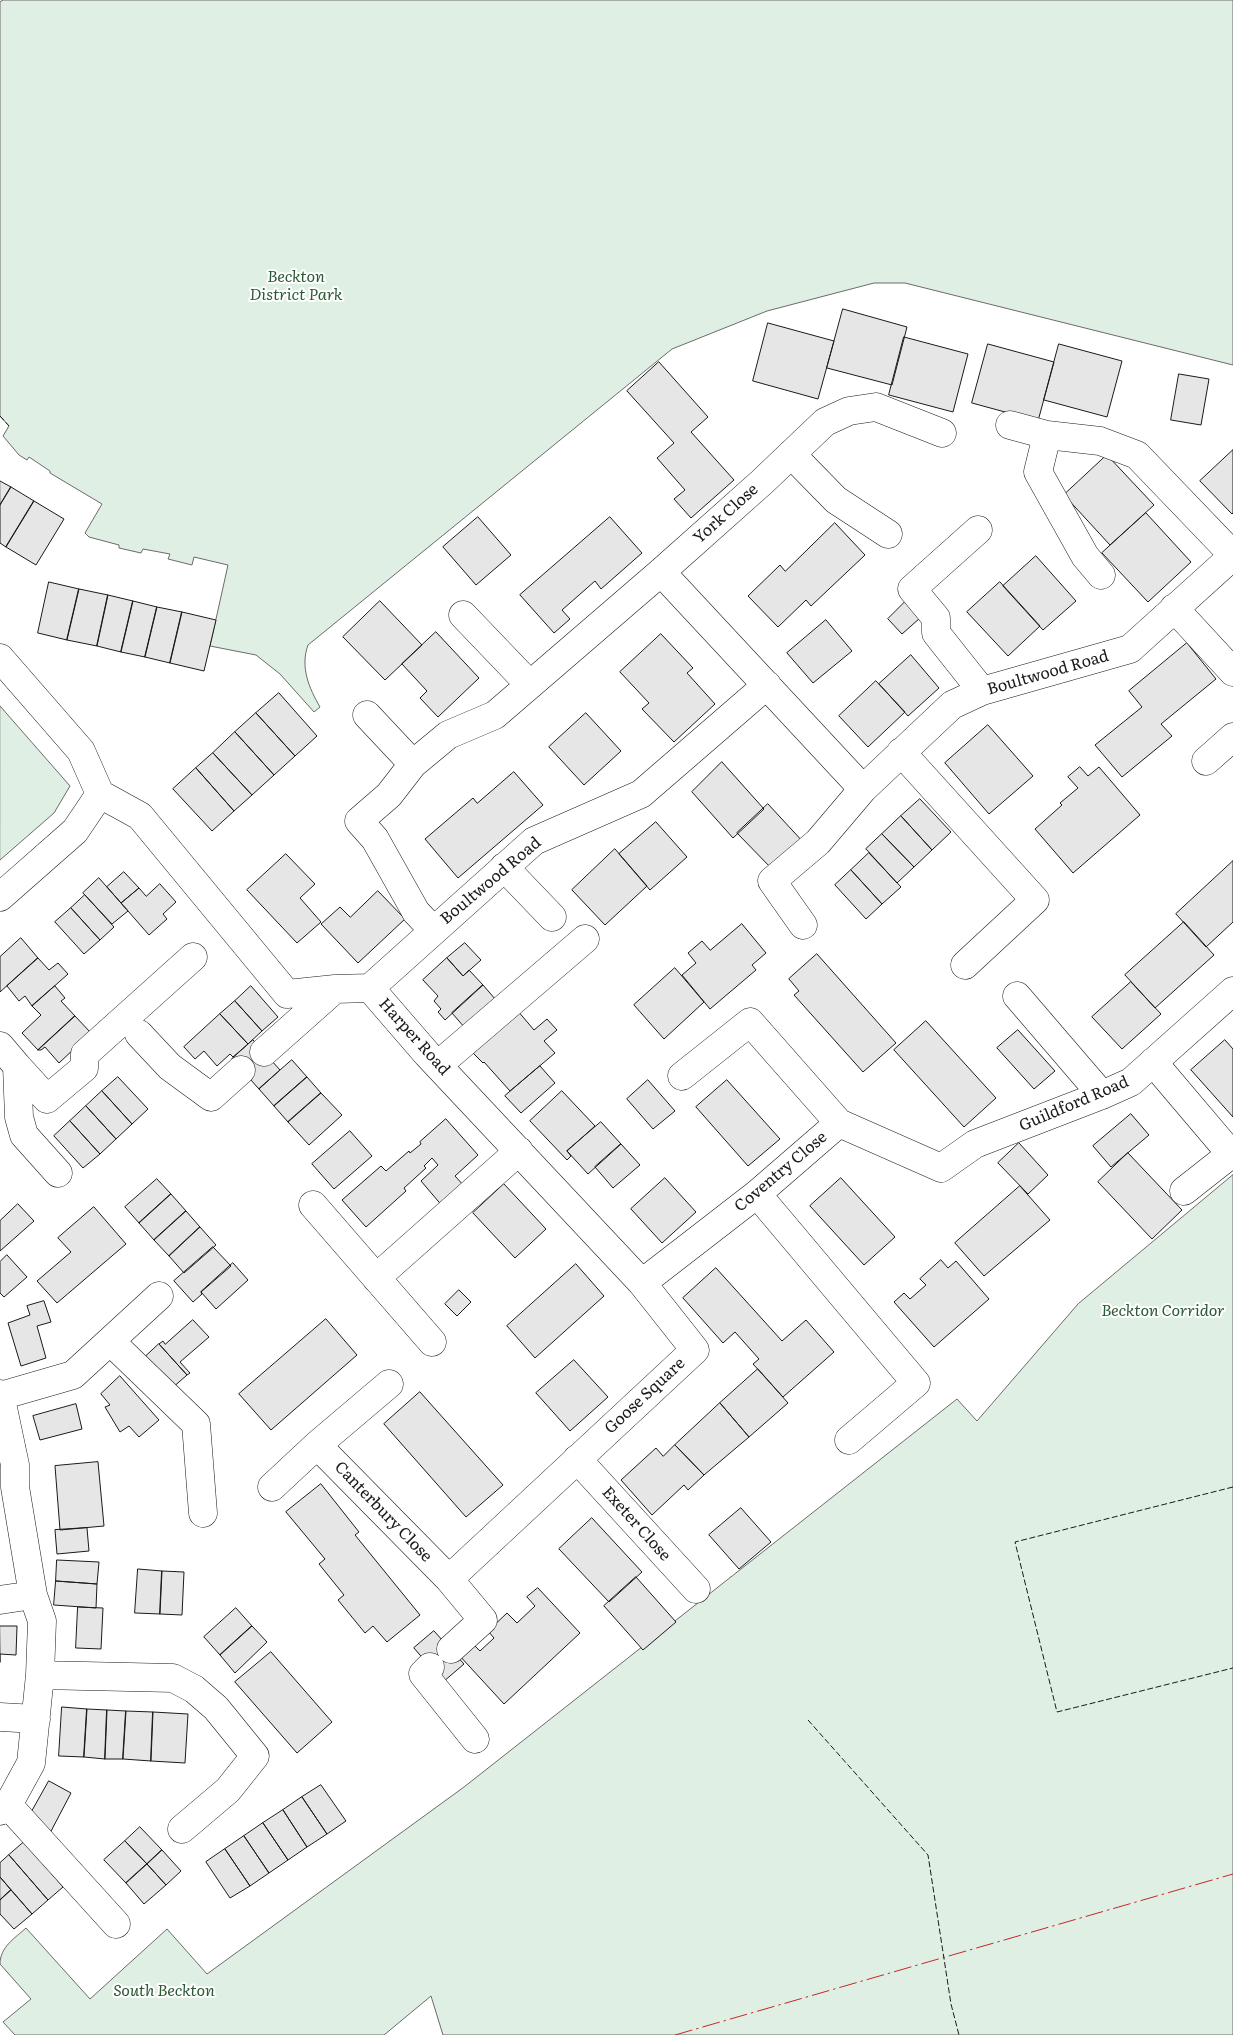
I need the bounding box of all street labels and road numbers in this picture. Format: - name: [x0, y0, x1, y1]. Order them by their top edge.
- street label: York Close: [690, 480, 762, 548]
- street label: Boultwood Road: [985, 646, 1111, 700]
- street label: Boultwood Road: [437, 833, 545, 929]
- street label: Harper Road: [374, 995, 454, 1079]
- street label: Guildford Road: [1016, 1072, 1132, 1136]
- street label: Coventry Close: [731, 1128, 831, 1216]
- street label: Goose Square: [601, 1354, 689, 1438]
- street label: Canterbury Close: [330, 1458, 436, 1566]
- street label: Exeter Close: [598, 1483, 674, 1565]

